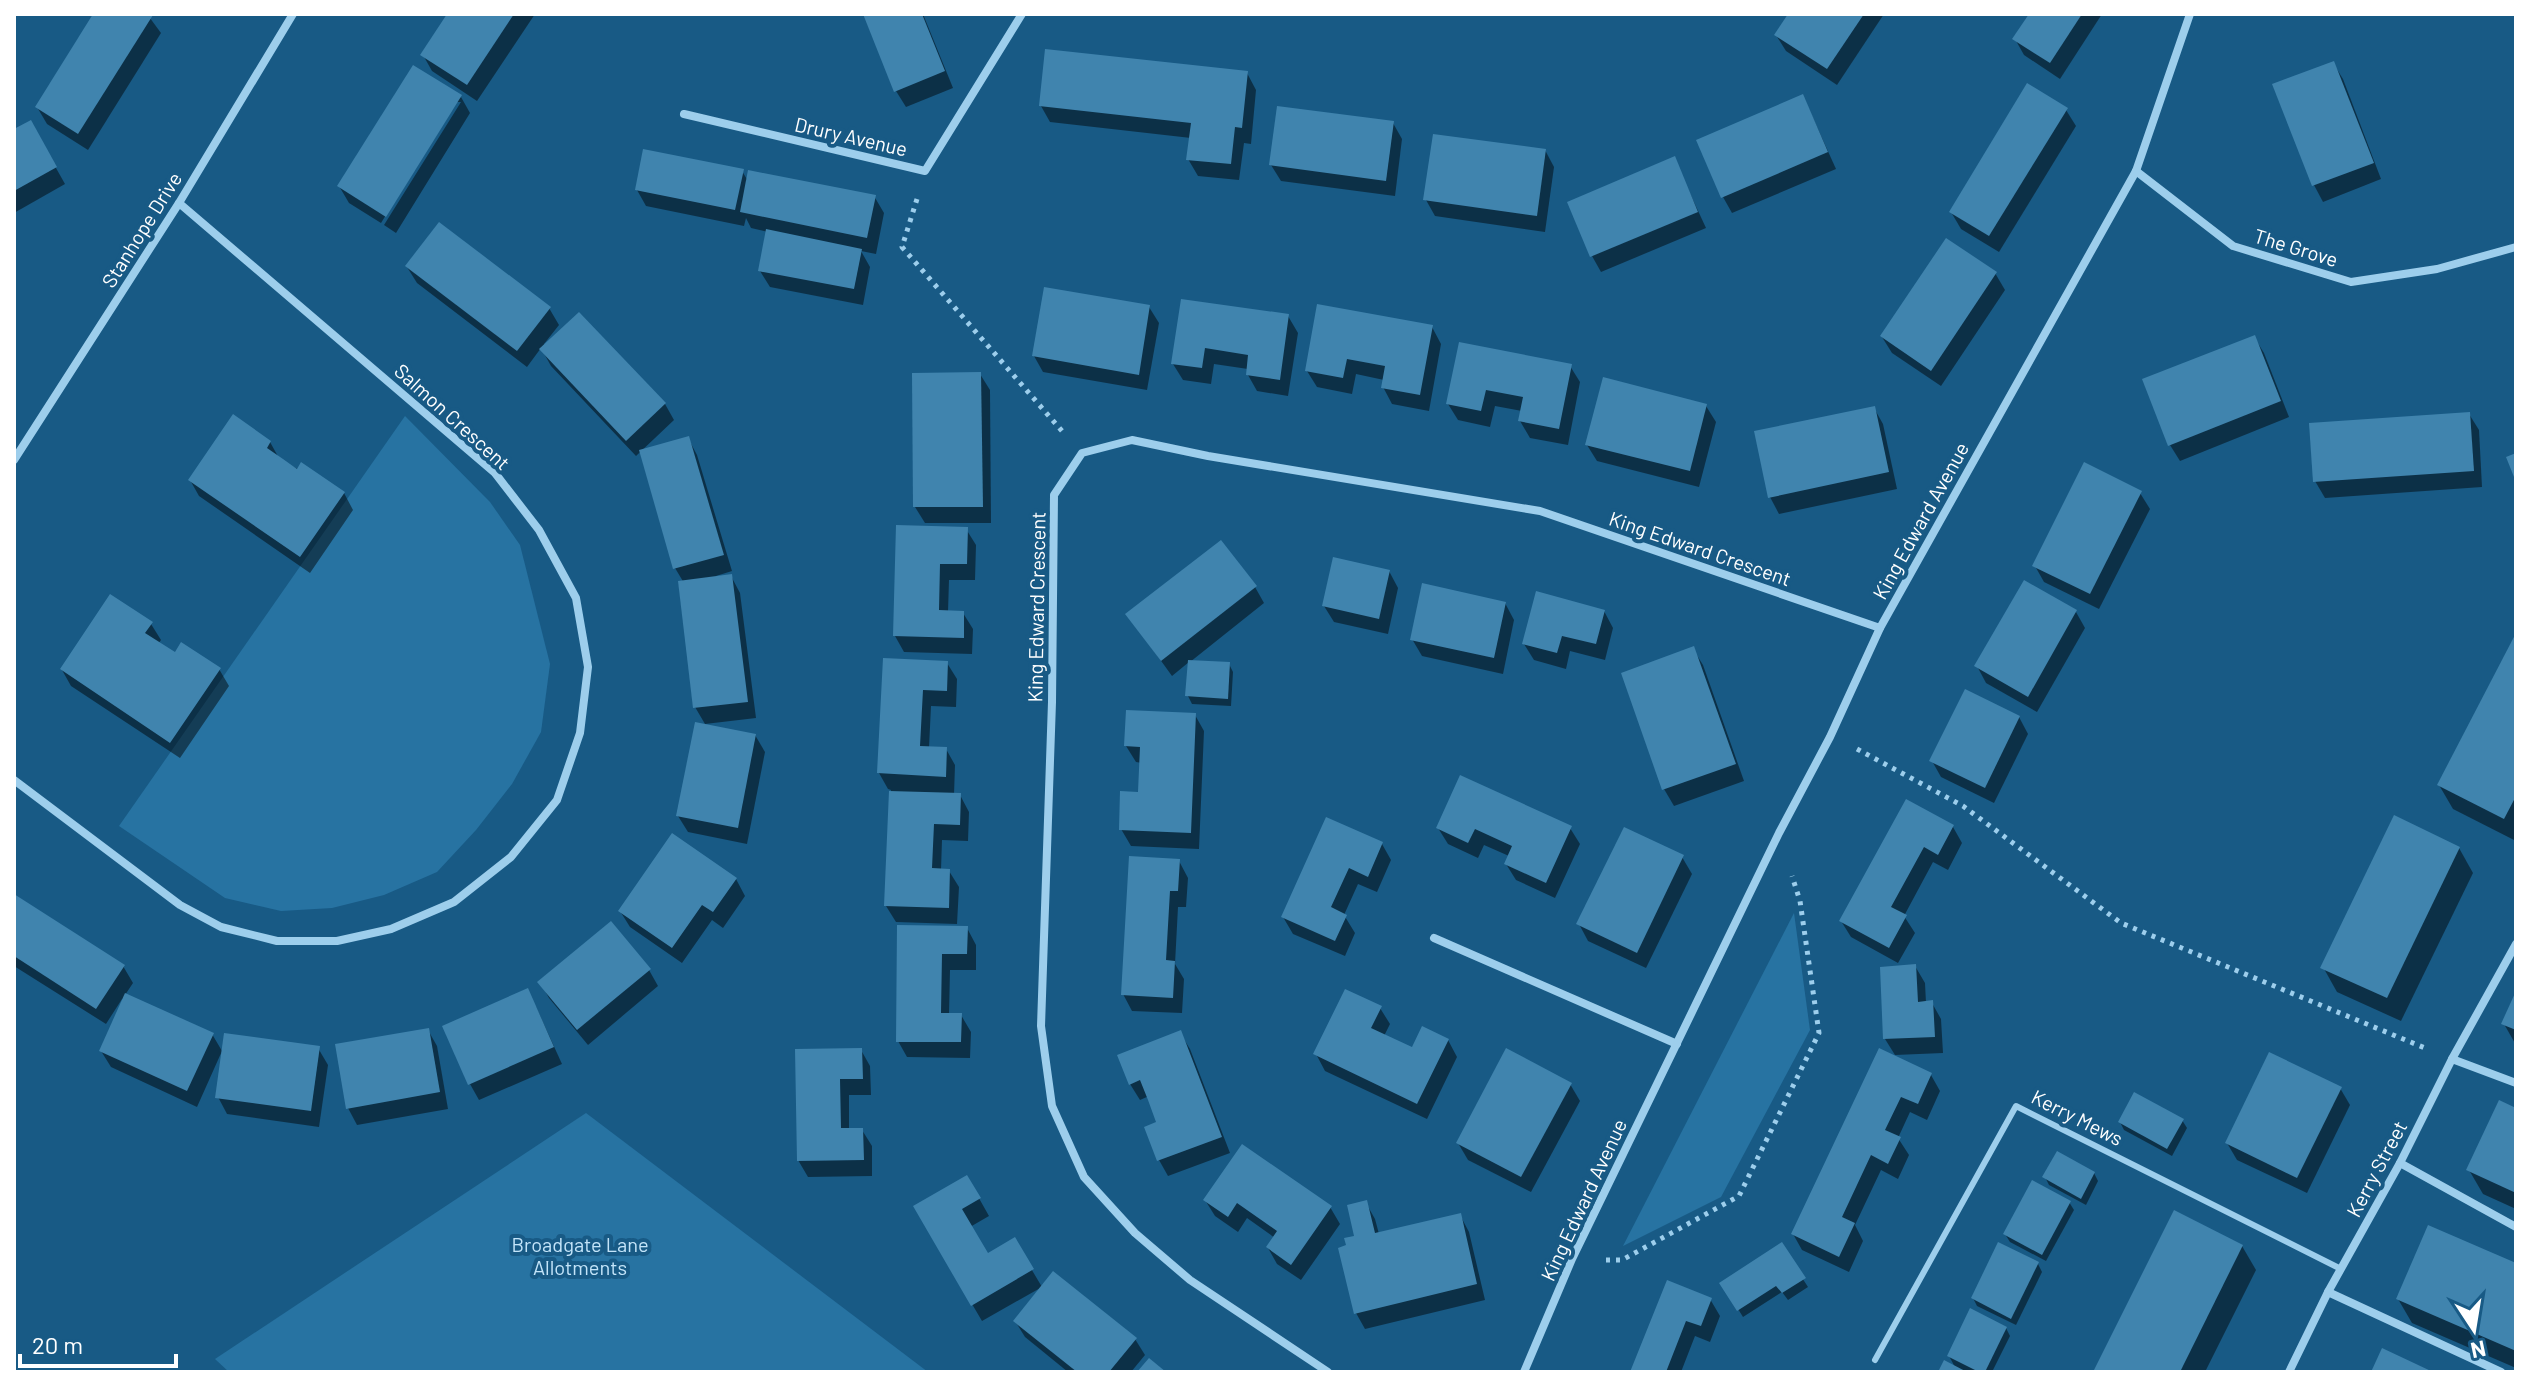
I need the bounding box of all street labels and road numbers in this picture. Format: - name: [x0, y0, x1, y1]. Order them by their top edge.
- street label: Drury Avenue: [793, 111, 910, 161]
- street label: Stanhope Drive: [96, 167, 186, 292]
- street label: The Grove: [2251, 223, 2341, 271]
- street label: Salmon Crescent: [390, 358, 515, 474]
- street label: King Edward Avenue: [1867, 438, 1973, 603]
- street label: King Edward Crescent: [1606, 506, 1794, 590]
- street label: King Edward Crescent: [1022, 511, 1050, 703]
- street label: Kerry Mews: [2028, 1084, 2127, 1150]
- street label: King Edward Avenue: [1535, 1115, 1631, 1284]
- street label: Kerry Street: [2341, 1116, 2411, 1221]

